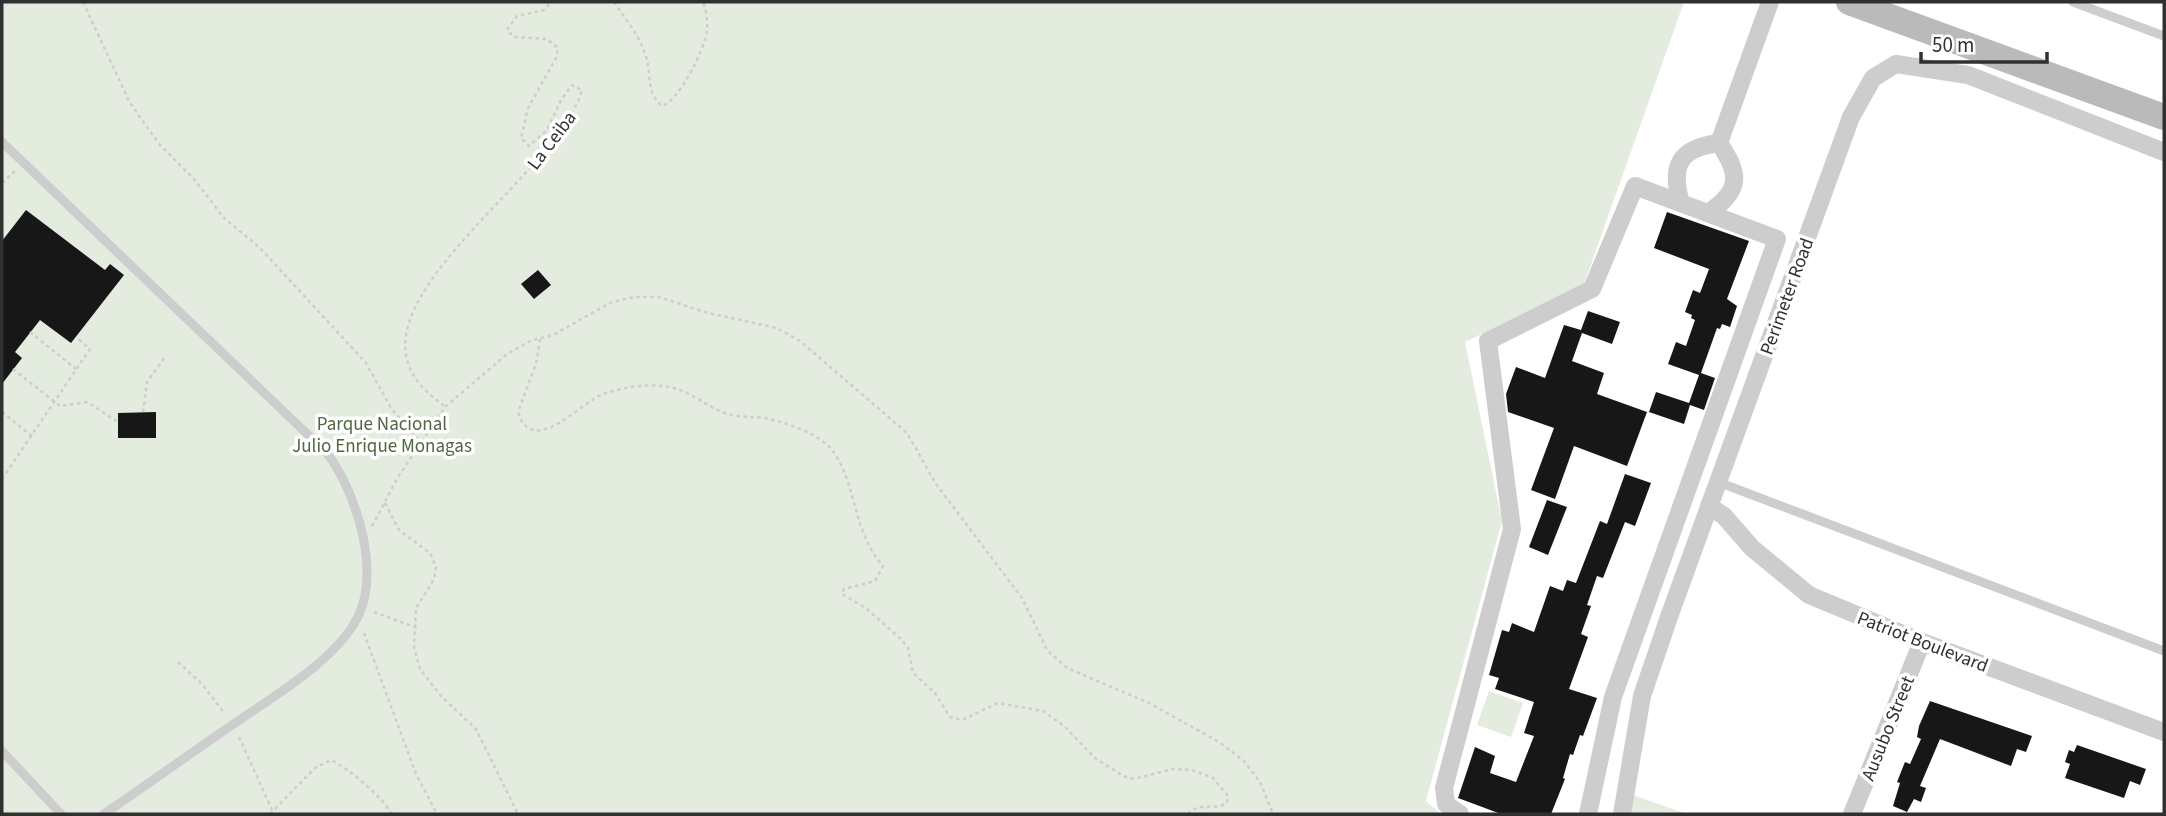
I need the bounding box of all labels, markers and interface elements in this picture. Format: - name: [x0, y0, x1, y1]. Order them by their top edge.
- scale bar: [1921, 21, 2047, 65]
- text: 50 m: [1932, 30, 1974, 60]
- street label: La Ceiba: [521, 106, 583, 176]
- street label: Perimeter Road: [1754, 234, 1821, 359]
- park label: Parque Nacional Julio Enrique Monagas: [292, 411, 472, 460]
- street label: Patriot Boulevard: [1853, 605, 1992, 680]
- street label: Ausubo Street: [1855, 671, 1922, 785]

